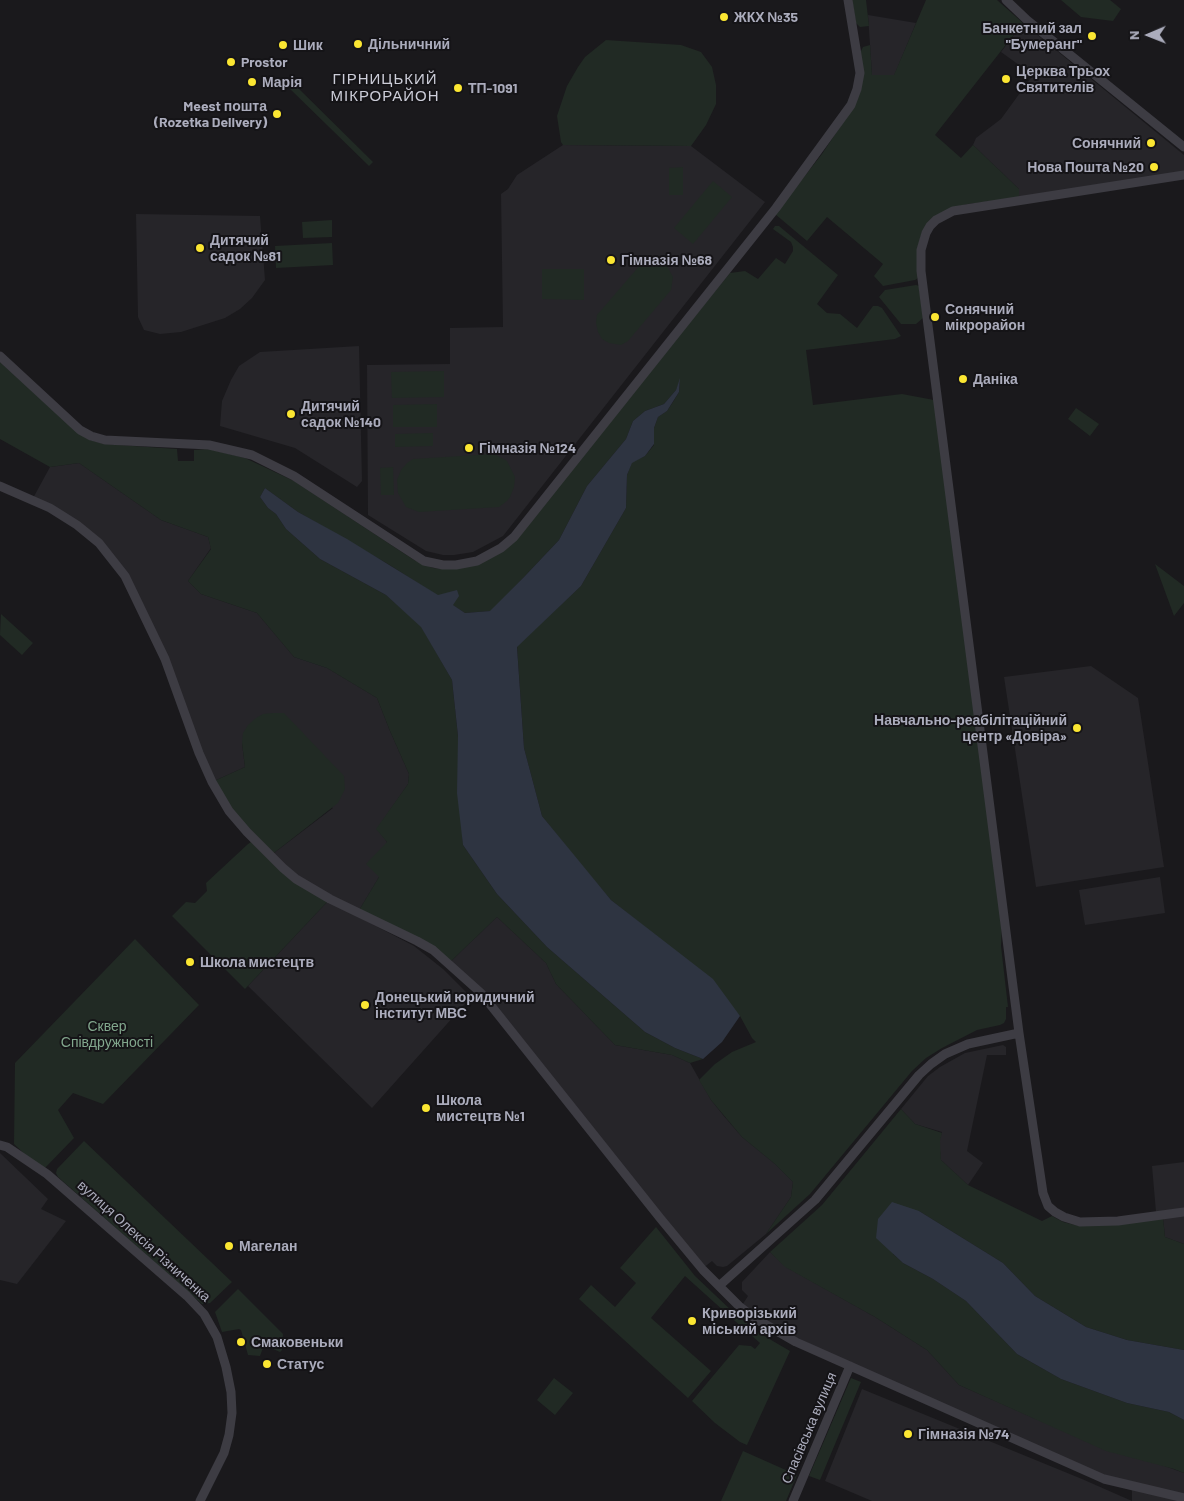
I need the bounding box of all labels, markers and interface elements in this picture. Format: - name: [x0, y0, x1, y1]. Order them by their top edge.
- place label: ЖКХ №35: [734, 9, 798, 25]
- north arrow: [1124, 10, 1174, 60]
- marker: ЖКХ №35: [718, 11, 730, 23]
- place label: Банкетний зал "Бумеранг": [982, 20, 1082, 52]
- marker: Банкетний зал "Бумеранг": [1086, 30, 1098, 42]
- text: N: [1125, 30, 1142, 40]
- place label: Дільничний: [368, 36, 450, 52]
- place label: Шик: [293, 37, 323, 53]
- marker: Дільничний: [352, 38, 364, 50]
- marker: Шик: [277, 39, 289, 51]
- place label: Prostor: [241, 54, 288, 70]
- marker: Prostor: [225, 56, 237, 68]
- place label: Церква Трьох Святителів: [1016, 63, 1110, 95]
- district label: ГІРНИЦЬКИЙ МІКРОРАЙОН: [329, 70, 441, 105]
- marker: Церква Трьох Святителів: [1000, 73, 1012, 85]
- place label: Марія: [262, 74, 302, 90]
- marker: Марія: [246, 76, 258, 88]
- place label: ТП-1091: [468, 80, 517, 96]
- marker: ТП-1091: [452, 82, 464, 94]
- place label: Meest пошта (Rozetka Delivery): [154, 98, 267, 130]
- marker: Meest пошта (Rozetka Delivery): [271, 108, 283, 120]
- place label: Сонячний: [1072, 135, 1141, 151]
- marker: Сонячний: [1145, 137, 1157, 149]
- place label: Нова Пошта №20: [1027, 159, 1144, 175]
- marker: Нова Пошта №20: [1148, 161, 1160, 173]
- place label: Дитячий садок №81: [210, 232, 281, 264]
- marker: Дитячий садок №81: [194, 242, 206, 254]
- place label: Гімназія №68: [621, 252, 712, 268]
- marker: Гімназія №68: [605, 254, 617, 266]
- place label: Сонячний мікрорайон: [945, 301, 1025, 334]
- marker: Сонячний мікрорайон: [929, 311, 941, 323]
- place label: Даніка: [973, 371, 1018, 387]
- marker: Даніка: [957, 373, 969, 385]
- place label: Дитячий садок №140: [301, 398, 381, 431]
- marker: Дитячий садок №140: [285, 408, 297, 420]
- place label: Гімназія №124: [479, 440, 576, 456]
- marker: Гімназія №124: [463, 442, 475, 454]
- place label: Навчально-реабілітаційний центр «Довіра»: [874, 712, 1067, 744]
- marker: Навчально-реабілітаційний центр «Довіра»: [1071, 722, 1083, 734]
- place label: Школа мистецтв: [200, 954, 314, 970]
- marker: Школа мистецтв: [184, 956, 196, 968]
- place label: Донецький юридичний інститут МВС: [375, 989, 535, 1022]
- marker: Донецький юридичний інститут МВС: [359, 999, 371, 1011]
- park label: Сквер Співдружності: [61, 1018, 153, 1050]
- place label: Школа мистецтв №1: [436, 1092, 525, 1124]
- marker: Школа мистецтв №1: [420, 1102, 432, 1114]
- street label: вулиця Олексія Різниченка: [74, 1177, 214, 1305]
- place label: Магелан: [239, 1238, 297, 1254]
- marker: Магелан: [223, 1240, 235, 1252]
- place label: Криворізький міський архів: [702, 1305, 797, 1338]
- marker: Криворізький міський архів: [686, 1315, 698, 1327]
- place label: Смаковеньки: [251, 1334, 343, 1350]
- marker: Смаковеньки: [235, 1336, 247, 1348]
- place label: Статус: [277, 1356, 324, 1372]
- marker: Статус: [261, 1358, 273, 1370]
- street label: Спасівська вулиця: [778, 1370, 840, 1486]
- place label: Гімназія №74: [918, 1426, 1009, 1442]
- marker: Гімназія №74: [902, 1428, 914, 1440]

